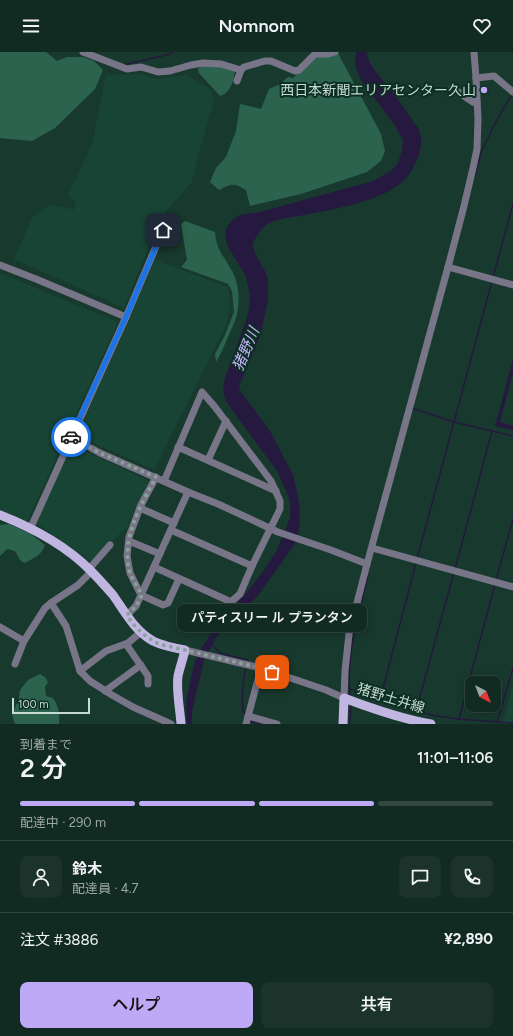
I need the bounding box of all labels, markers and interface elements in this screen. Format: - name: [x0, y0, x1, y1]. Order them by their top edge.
- icon: menu: [20, 15, 42, 37]
- text: Nomnom: [218, 15, 295, 37]
- icon: heart: [471, 15, 493, 37]
- place label: 西日本新聞エリアセンター久山: [280, 82, 476, 99]
- marker: 西日本新聞エリアセンター久山: [479, 85, 489, 95]
- pin: [146, 213, 180, 247]
- icon: home: [152, 219, 174, 241]
- water label: 猪野川: [229, 323, 264, 373]
- courier: [51, 417, 91, 457]
- icon: car: [60, 426, 82, 448]
- callout: パティスリー ル プランタン: [177, 604, 367, 632]
- text: パティスリー ル プランタン: [191, 610, 353, 625]
- pin: [255, 655, 289, 689]
- icon: bag: [261, 661, 283, 683]
- north arrow: [465, 676, 501, 712]
- map controls: [465, 676, 501, 712]
- street label: 猪野土井線: [355, 680, 427, 717]
- scale bar: [12, 696, 90, 715]
- text: 100 m: [18, 698, 49, 711]
- text: 到着まで: [20, 737, 72, 752]
- text: 11:01–11:06: [417, 749, 493, 767]
- text: 2 分: [20, 752, 67, 784]
- text: 配達中 · 290 m: [20, 815, 106, 830]
- button: person: [20, 856, 62, 898]
- button: chat: [399, 856, 441, 898]
- button: phone: [451, 856, 493, 898]
- text: 鈴木: [72, 860, 102, 878]
- text: 配達員 · 4.7: [72, 881, 138, 896]
- text: ¥2,890: [444, 930, 493, 948]
- text: 注文 #3886: [20, 931, 98, 949]
- button: ヘルプ: [20, 982, 253, 1028]
- button: 共有: [261, 982, 493, 1028]

